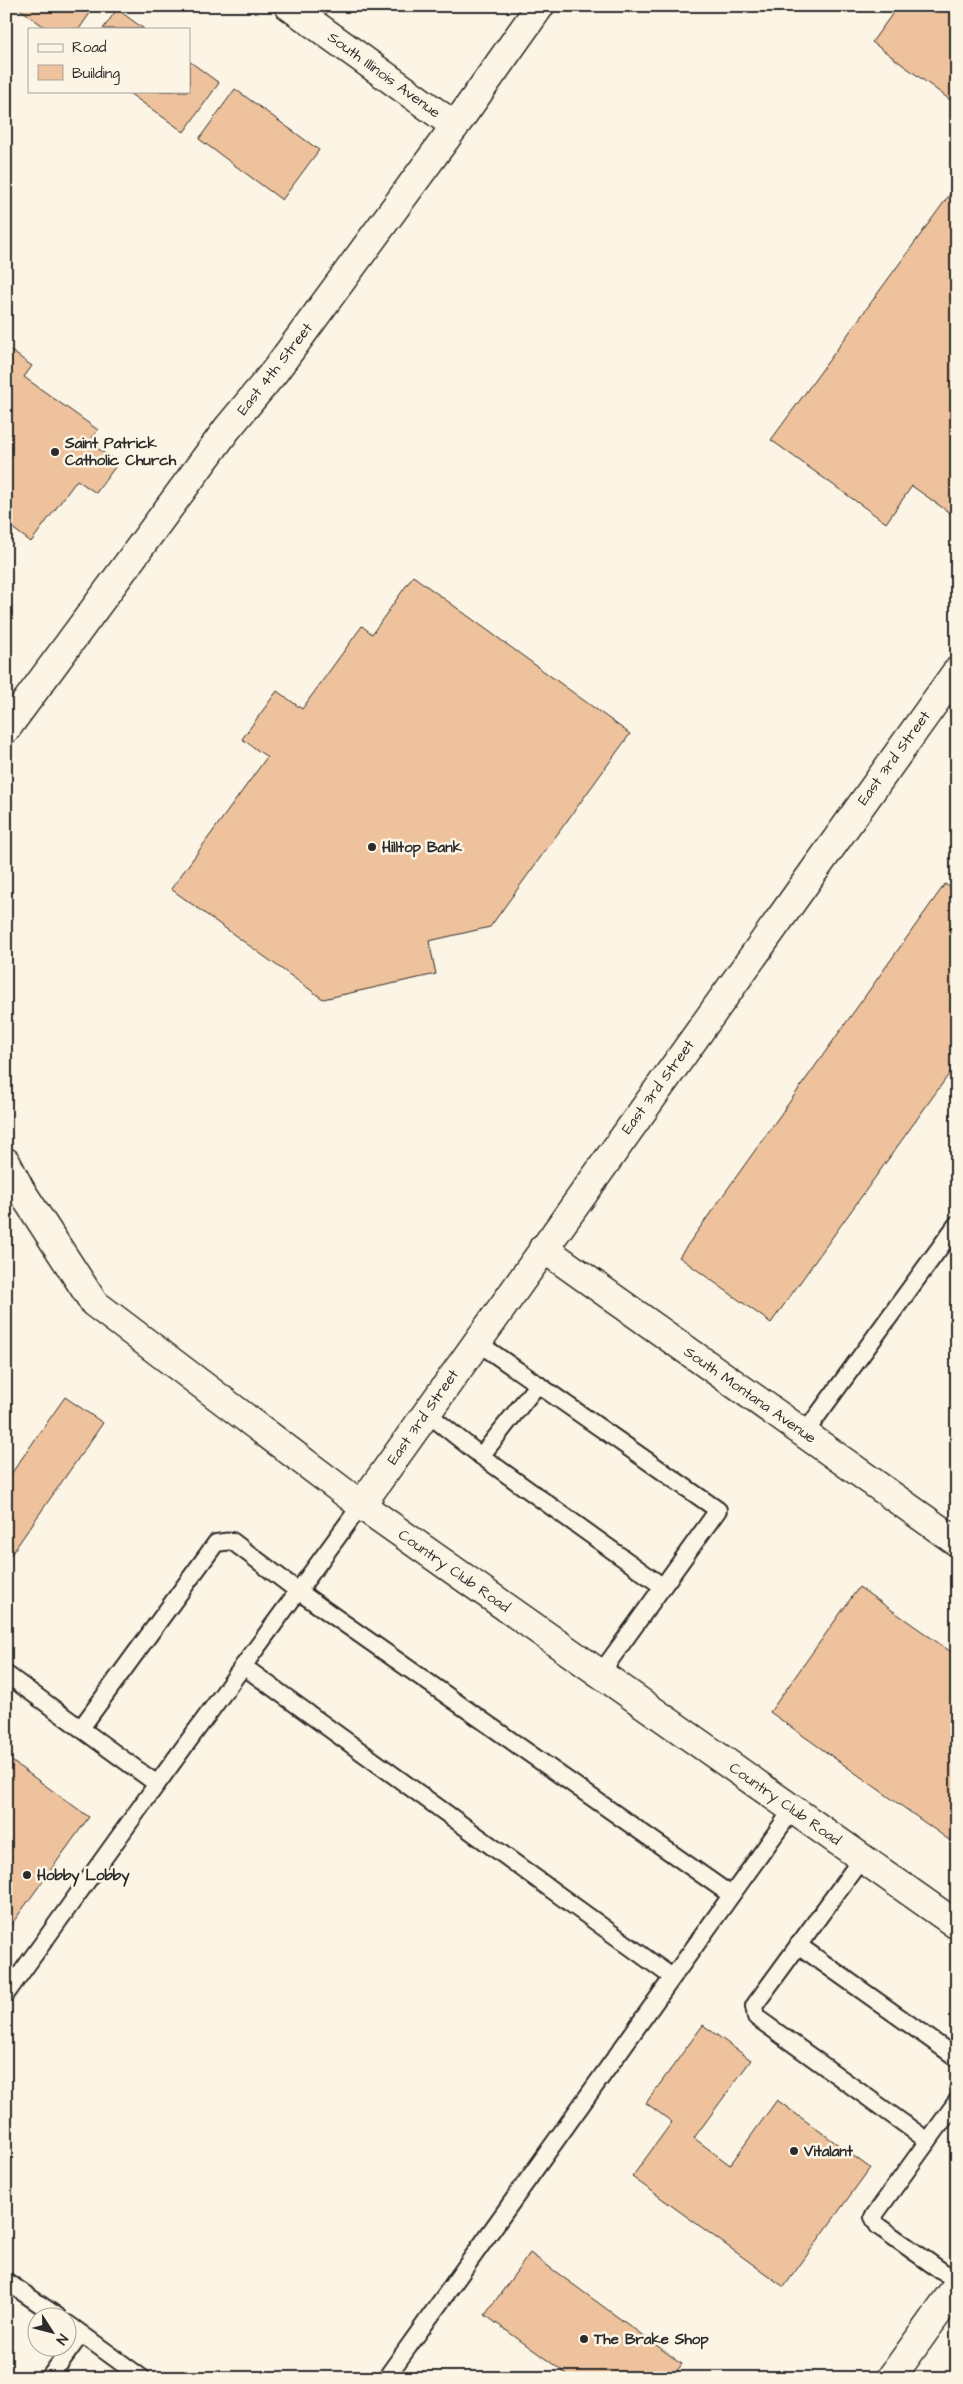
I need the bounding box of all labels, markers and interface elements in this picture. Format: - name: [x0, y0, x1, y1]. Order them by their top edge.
- street label: South Illinois Avenue: [323, 27, 445, 123]
- legend: [28, 28, 190, 92]
- text: Road: [72, 37, 107, 58]
- text: Building: [72, 63, 120, 85]
- street label: East 4th Street: [232, 318, 318, 420]
- place label: Saint Patrick Catholic Church: [64, 433, 177, 471]
- marker: Saint Patrick Catholic Church: [49, 446, 61, 458]
- street label: East 3rd Street: [853, 707, 935, 809]
- place label: Hilltop Bank: [382, 837, 463, 858]
- marker: Hilltop Bank: [366, 841, 378, 853]
- street label: East 3rd Street: [617, 1036, 699, 1138]
- street label: South Montana Avenue: [680, 1341, 820, 1449]
- street label: East 3rd Street: [382, 1365, 464, 1469]
- street label: Country Club Road: [393, 1524, 514, 1619]
- street label: Country Club Road: [724, 1757, 845, 1852]
- place label: Hobby Lobby: [37, 1865, 130, 1887]
- marker: Hobby Lobby: [21, 1869, 33, 1881]
- place label: Vitalant: [803, 2141, 854, 2162]
- marker: Vitalant: [788, 2145, 800, 2157]
- north arrow: [28, 2306, 78, 2356]
- place label: The Brake Shop: [593, 2329, 709, 2350]
- text: N: [51, 2330, 72, 2349]
- marker: The Brake Shop: [578, 2333, 590, 2345]

